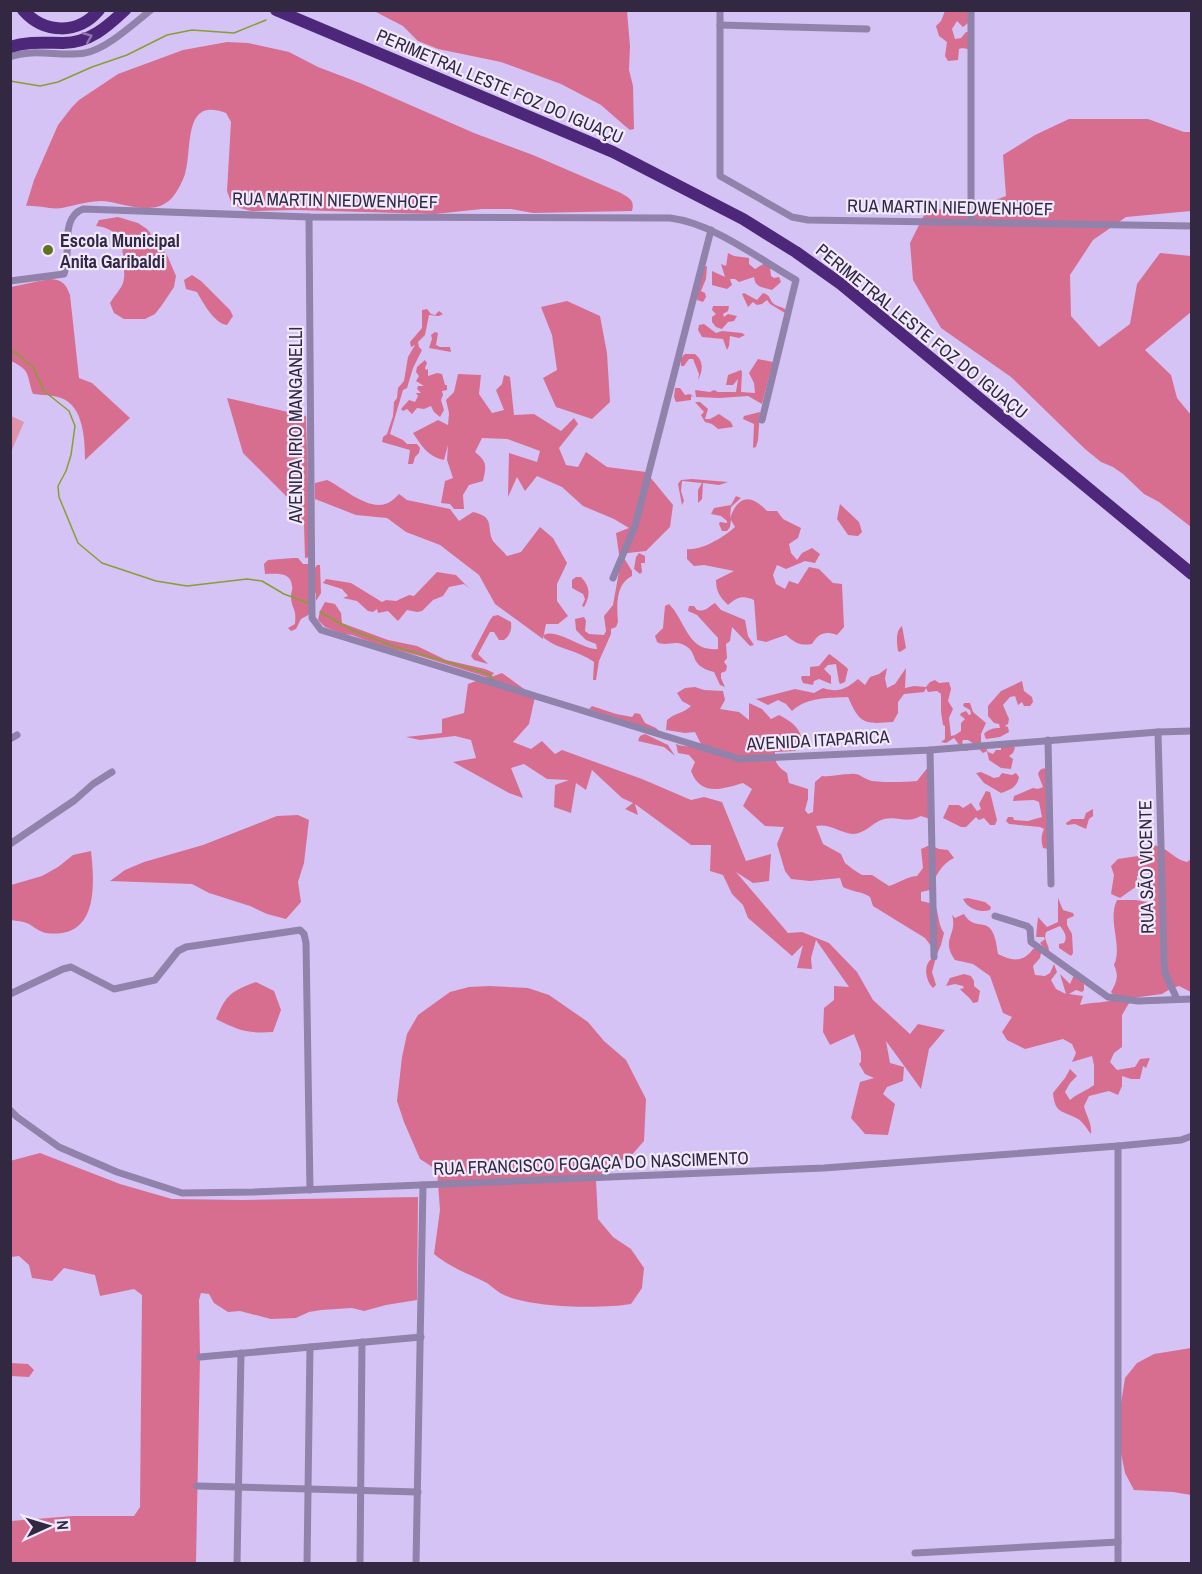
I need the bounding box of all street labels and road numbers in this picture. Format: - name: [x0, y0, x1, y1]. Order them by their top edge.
- street label: PERIMETRAL LESTE FOZ DO IGUAÇU: [373, 23, 627, 149]
- street label: RUA MARTIN NIEDWENHOEF: [232, 186, 438, 214]
- street label: RUA MARTIN NIEDWENHOEF: [847, 193, 1053, 221]
- street label: PERIMETRAL LESTE FOZ DO IGUAÇU: [811, 238, 1033, 424]
- street label: AVENIDA IRIO MANGANELLI: [283, 327, 308, 524]
- street label: AVENIDA ITAPARICA: [745, 724, 890, 756]
- street label: RUA SÃO VICENTE: [1132, 800, 1160, 934]
- street label: RUA FRANCISCO FOGAÇA DO NASCIMENTO: [433, 1145, 749, 1181]

